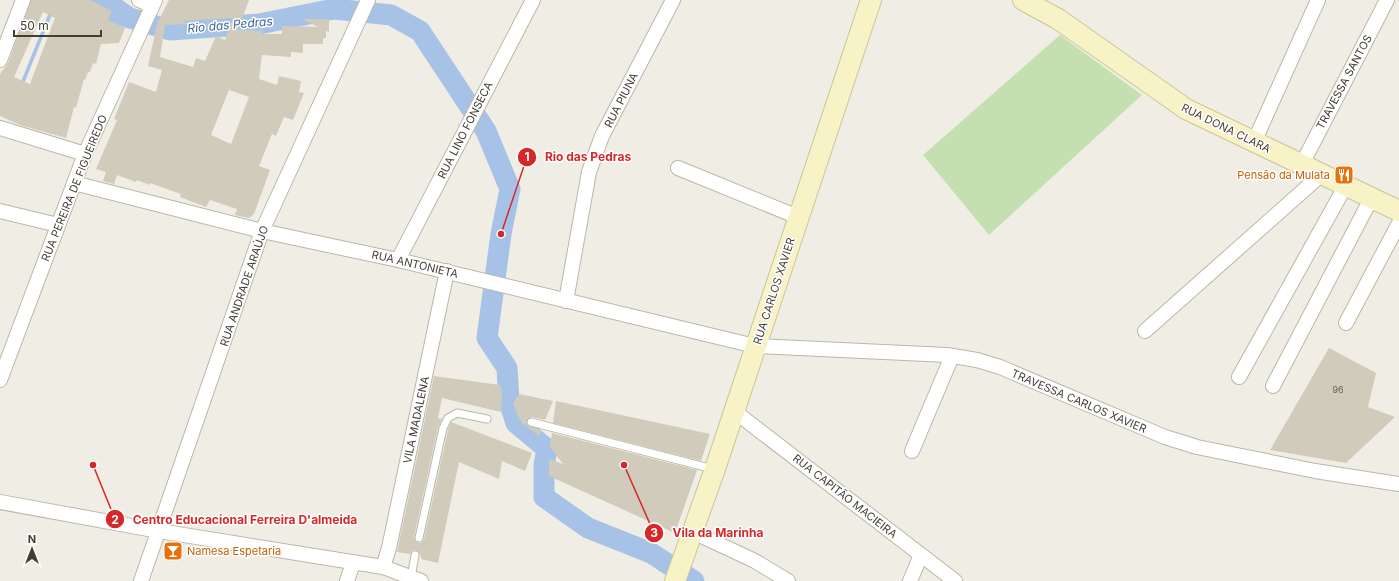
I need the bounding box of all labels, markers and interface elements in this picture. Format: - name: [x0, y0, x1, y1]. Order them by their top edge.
- scale bar: [14, 12, 101, 38]
- water label: Rio das Pedras: [187, 13, 273, 36]
- text: 50 m: [20, 18, 49, 33]
- street label: TRAVESSA SANTOS: [1313, 32, 1375, 132]
- street label: RUA PIUNA: [601, 70, 641, 130]
- street label: RUA LINO FONSECA: [434, 79, 496, 181]
- street label: RUA DONA CLARA: [1179, 100, 1273, 156]
- street label: RUA PEREIRA DE FIGUEIREDO: [38, 113, 110, 263]
- callout: Rio das Pedras: [517, 145, 639, 169]
- text: 1: [524, 149, 530, 164]
- text: Rio das Pedras: [545, 149, 631, 164]
- restaurant icon: Pensão da Mulata: [1333, 164, 1355, 186]
- place label: Pensão da Mulata: [1237, 168, 1330, 182]
- street label: RUA ANDRADE ARAÚJO: [217, 224, 271, 348]
- street label: RUA CARLOS XAVIER: [750, 236, 798, 346]
- street label: RUA ANTONIETA: [370, 247, 460, 281]
- street label: TRAVESSA CARLOS XAVIER: [1009, 366, 1149, 436]
- street label: VILA MADALENA: [400, 375, 432, 465]
- house number: 96: [1332, 384, 1344, 395]
- street label: RUA CAPITÃO MACIEIRA: [790, 451, 900, 541]
- callout: Centro Educacional Ferreira D'almeida: [105, 507, 365, 531]
- text: 2: [111, 512, 119, 527]
- text: Centro Educacional Ferreira D'almeida: [133, 512, 357, 527]
- callout: Vila da Marinha: [644, 521, 771, 545]
- text: 3: [650, 525, 658, 540]
- text: Vila da Marinha: [673, 525, 763, 540]
- north arrow: [12, 529, 52, 569]
- text: N: [28, 532, 36, 546]
- bar icon: Namesa Espetaria: [162, 540, 184, 562]
- place label: Namesa Espetaria: [187, 544, 281, 558]

